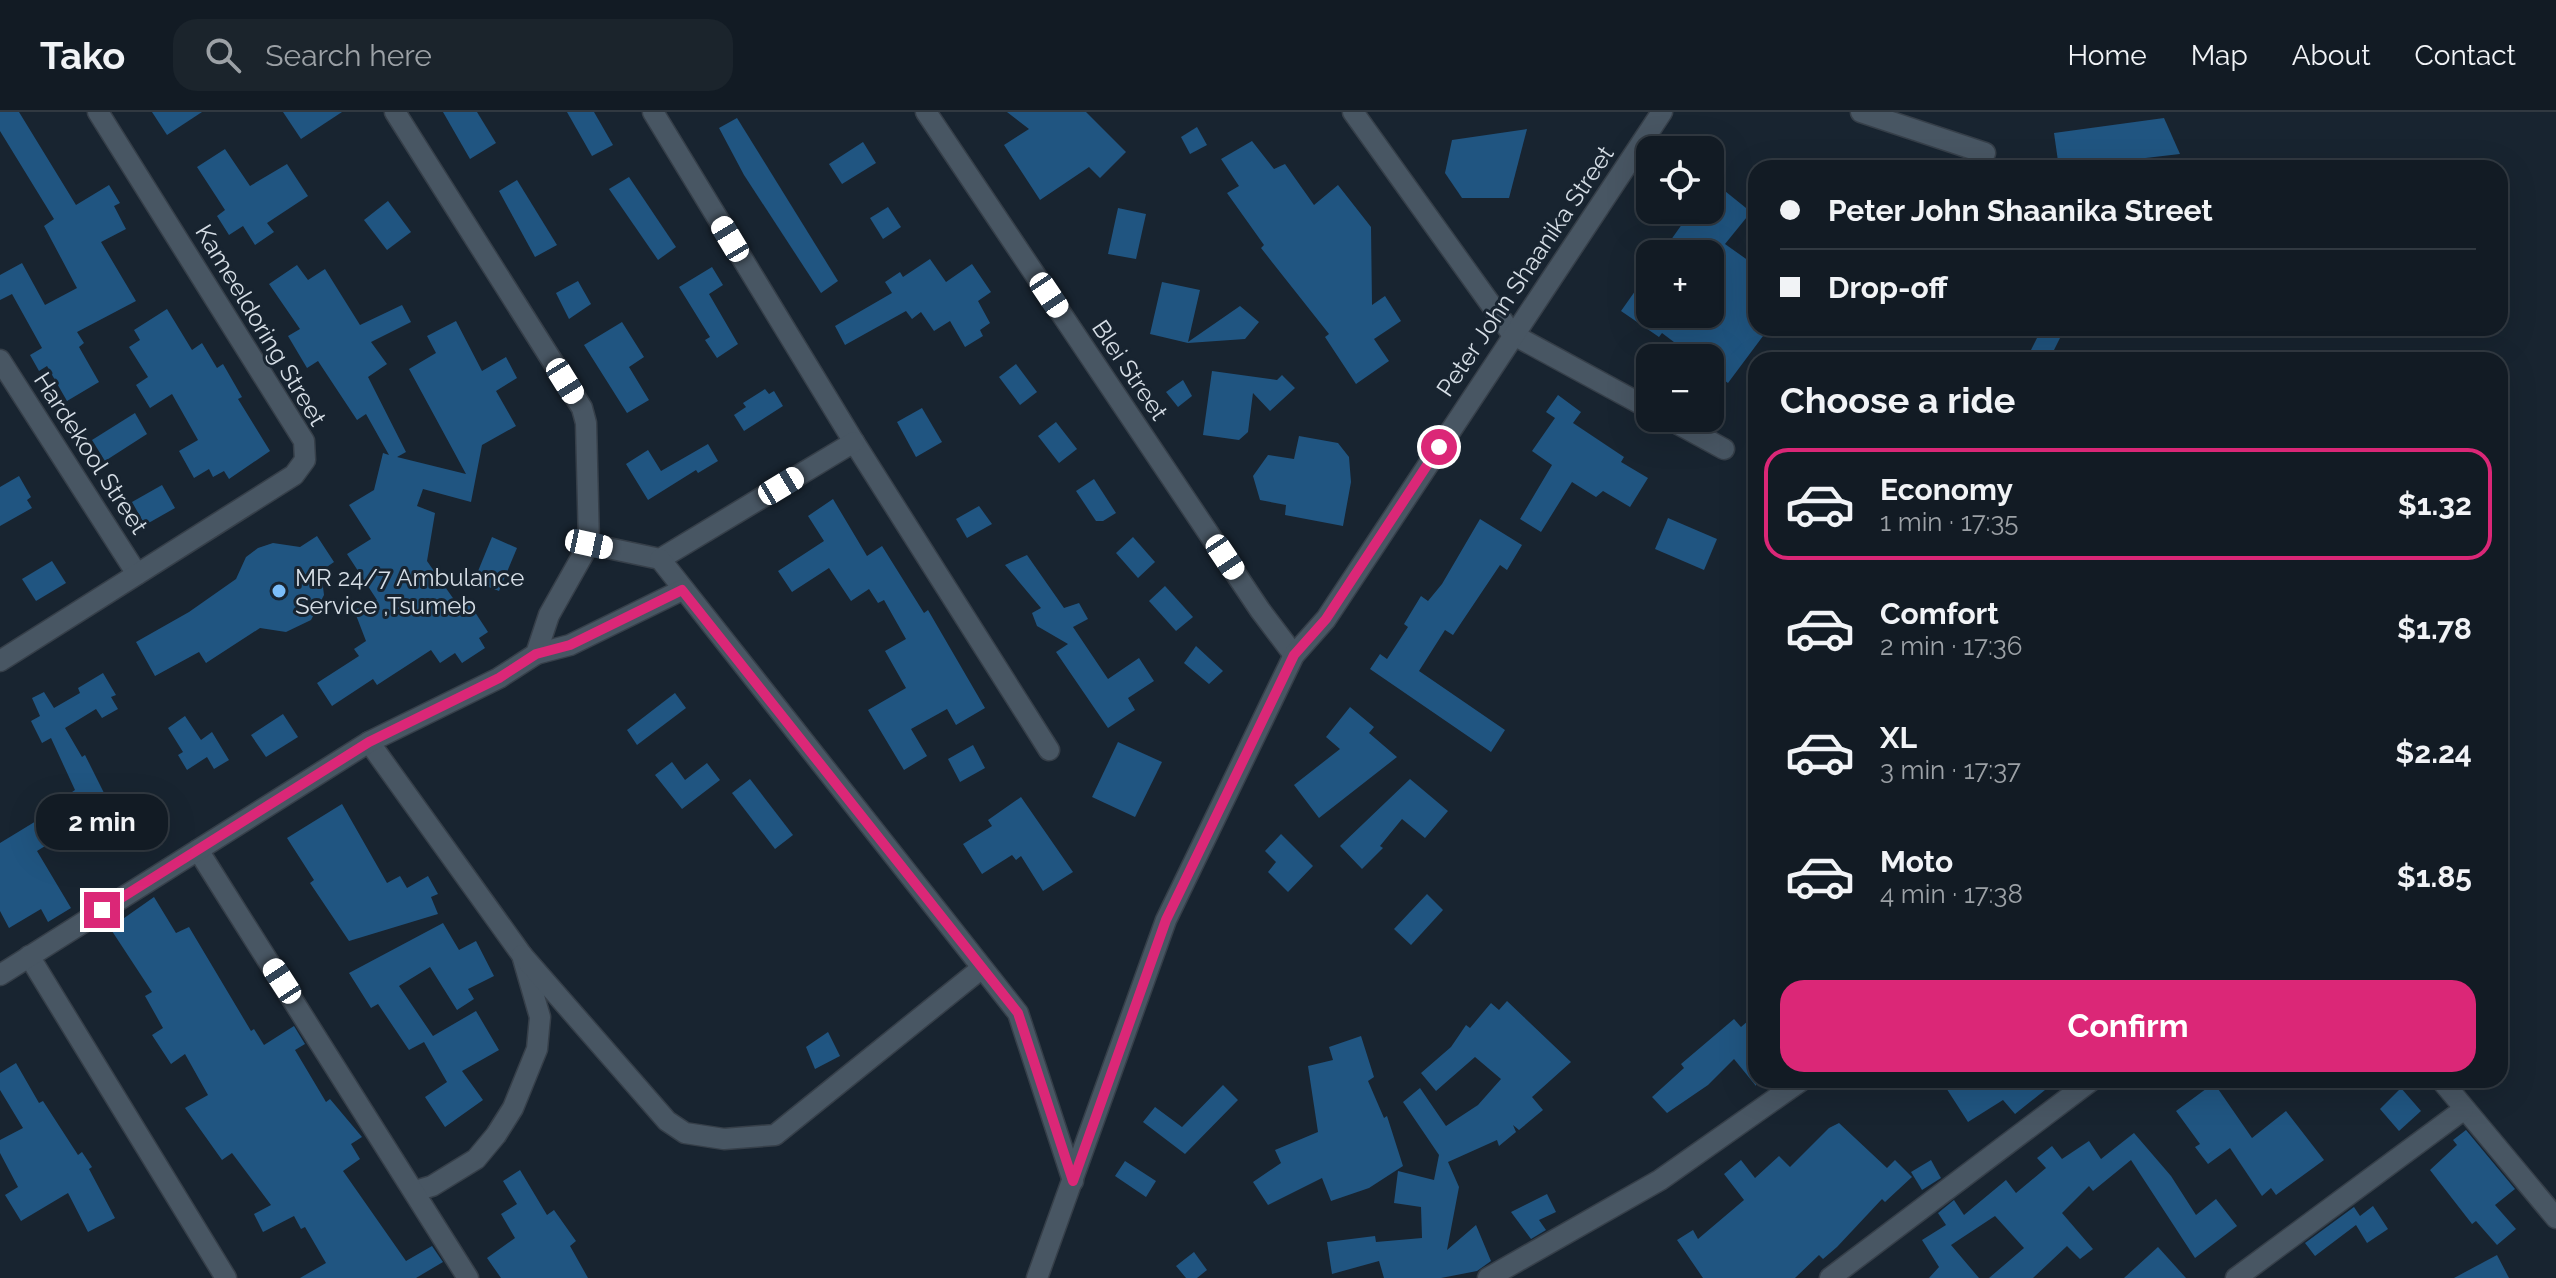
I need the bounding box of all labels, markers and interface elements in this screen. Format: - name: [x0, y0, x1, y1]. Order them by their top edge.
- search box: [173, 19, 733, 91]
- text: Tako: [40, 33, 125, 78]
- icon: search: [201, 33, 245, 77]
- text: Search here: [265, 38, 432, 73]
- text: Home: [2067, 39, 2147, 72]
- text: Map: [2191, 39, 2248, 72]
- text: About: [2292, 39, 2371, 72]
- text: Contact: [2415, 39, 2516, 72]
- map controls: [1636, 136, 1724, 432]
- button: locate: [1636, 136, 1724, 224]
- street label: Peter John Shaanika Street: [1430, 140, 1620, 402]
- text: Peter John Shaanika Street: [1828, 193, 2213, 228]
- car: [707, 212, 753, 266]
- street label: Kameeldoring Street: [189, 219, 333, 431]
- button: +: [1636, 240, 1724, 328]
- car: [1026, 268, 1072, 322]
- text: Drop-off: [1828, 270, 1948, 305]
- street label: Blei Street: [1086, 314, 1174, 426]
- button: −: [1636, 344, 1724, 432]
- car: [542, 354, 588, 408]
- street label: Hardekool Street: [28, 367, 154, 539]
- text: Choose a ride: [1780, 379, 2015, 421]
- route start: [1421, 429, 1457, 465]
- car: [754, 463, 808, 509]
- icon: car: [1784, 468, 1856, 540]
- text: Economy: [1880, 472, 2013, 507]
- text: $1.32: [2398, 487, 2472, 522]
- text: 1 min · 17:35: [1880, 507, 2019, 537]
- car: [563, 527, 615, 561]
- car: [1202, 530, 1248, 584]
- place label: MR 24/7 Ambulance Service ,Tsumeb: [295, 563, 524, 620]
- marker: MR 24/7 Ambulance Service ,Tsumeb: [270, 582, 288, 600]
- icon: car: [1784, 592, 1856, 664]
- text: Comfort: [1880, 596, 1999, 631]
- text: $1.78: [2397, 611, 2472, 646]
- text: 2 min · 17:36: [1880, 631, 2022, 661]
- icon: car: [1784, 716, 1856, 788]
- text: XL: [1880, 720, 1917, 755]
- text: $2.24: [2395, 735, 2472, 770]
- text: 3 min · 17:37: [1880, 755, 2021, 785]
- callout: 2 min: [36, 794, 168, 850]
- text: 2 min: [68, 807, 136, 837]
- icon: car: [1784, 840, 1856, 912]
- text: Moto: [1880, 844, 1953, 879]
- text: $1.85: [2397, 859, 2472, 894]
- text: 4 min · 17:38: [1880, 879, 2023, 909]
- route end: [84, 892, 120, 928]
- car: [259, 954, 305, 1008]
- button: Confirm: [1780, 980, 2476, 1072]

